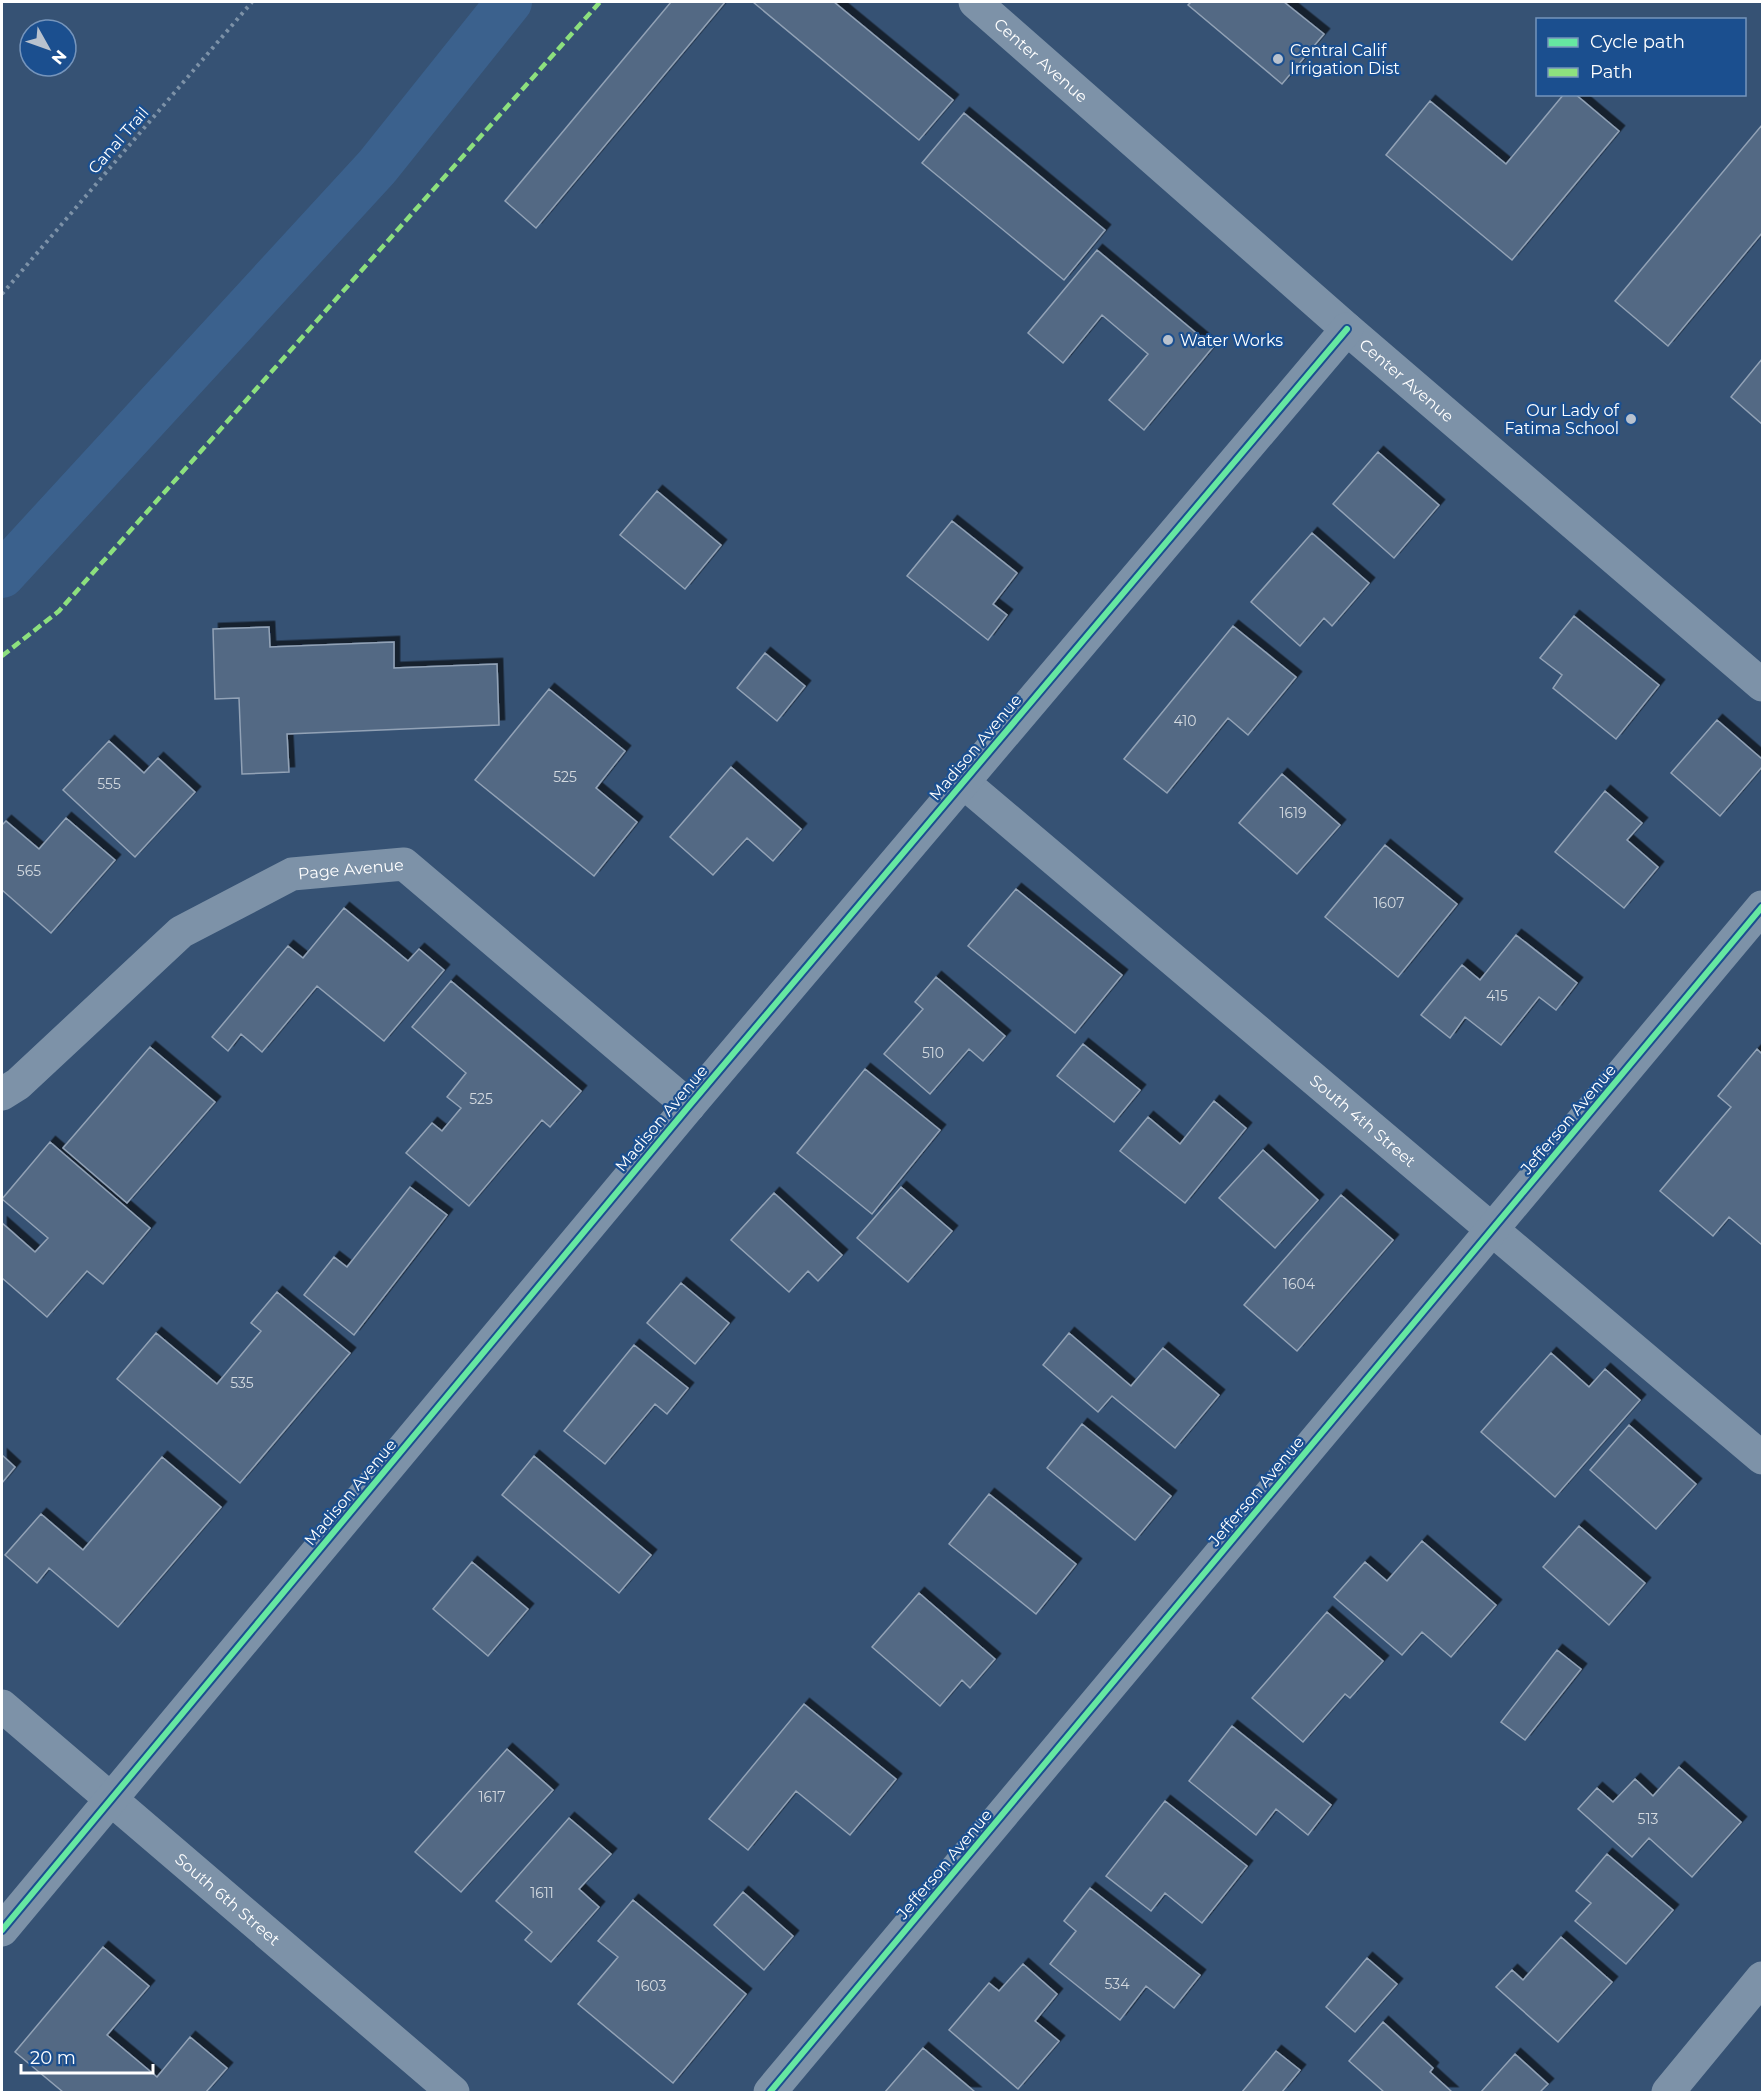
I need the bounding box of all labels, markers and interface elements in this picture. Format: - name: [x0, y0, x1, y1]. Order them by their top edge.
- street label: Center Avenue: [990, 14, 1092, 107]
- north arrow: [18, 18, 78, 78]
- legend: [1536, 18, 1746, 96]
- text: Cycle path: [1590, 31, 1685, 53]
- place label: Central Calif Irrigation Dist: [1290, 41, 1400, 78]
- text: N: [48, 46, 71, 68]
- marker: Central Calif Irrigation Dist: [1271, 52, 1285, 66]
- text: Path: [1590, 61, 1633, 83]
- street label: Canal Trail: [84, 103, 153, 178]
- place label: Water Works: [1180, 331, 1283, 350]
- marker: Water Works: [1161, 333, 1175, 347]
- street label: Center Avenue: [1355, 335, 1458, 426]
- place label: Our Lady of Fatima School: [1504, 401, 1620, 438]
- marker: Our Lady of Fatima School: [1624, 412, 1638, 426]
- street label: Madison Avenue: [925, 690, 1025, 804]
- house number: 410: [1173, 712, 1197, 730]
- house number: 525: [553, 768, 577, 786]
- house number: 555: [97, 775, 121, 793]
- house number: 1619: [1279, 804, 1307, 822]
- street label: Page Avenue: [297, 855, 404, 883]
- house number: 565: [17, 862, 41, 880]
- house number: 1607: [1374, 894, 1405, 912]
- house number: 415: [1486, 987, 1508, 1005]
- house number: 510: [922, 1044, 944, 1062]
- street label: Jefferson Avenue: [1516, 1060, 1620, 1179]
- street label: Madison Avenue: [611, 1061, 711, 1175]
- street label: South 4th Street: [1306, 1071, 1420, 1171]
- house number: 525: [469, 1090, 493, 1108]
- house number: 1604: [1283, 1275, 1316, 1293]
- house number: 535: [230, 1374, 254, 1392]
- street label: Jefferson Avenue: [1204, 1432, 1308, 1551]
- street label: Madison Avenue: [300, 1435, 400, 1549]
- house number: 1617: [479, 1788, 505, 1806]
- street label: Jefferson Avenue: [892, 1805, 996, 1924]
- house number: 513: [1638, 1810, 1659, 1828]
- street label: South 6th Street: [171, 1849, 284, 1950]
- house number: 1611: [530, 1884, 554, 1902]
- house number: 534: [1104, 1975, 1130, 1993]
- house number: 1603: [636, 1977, 666, 1995]
- scale bar: [21, 2037, 153, 2075]
- text: 20 m: [30, 2047, 76, 2069]

